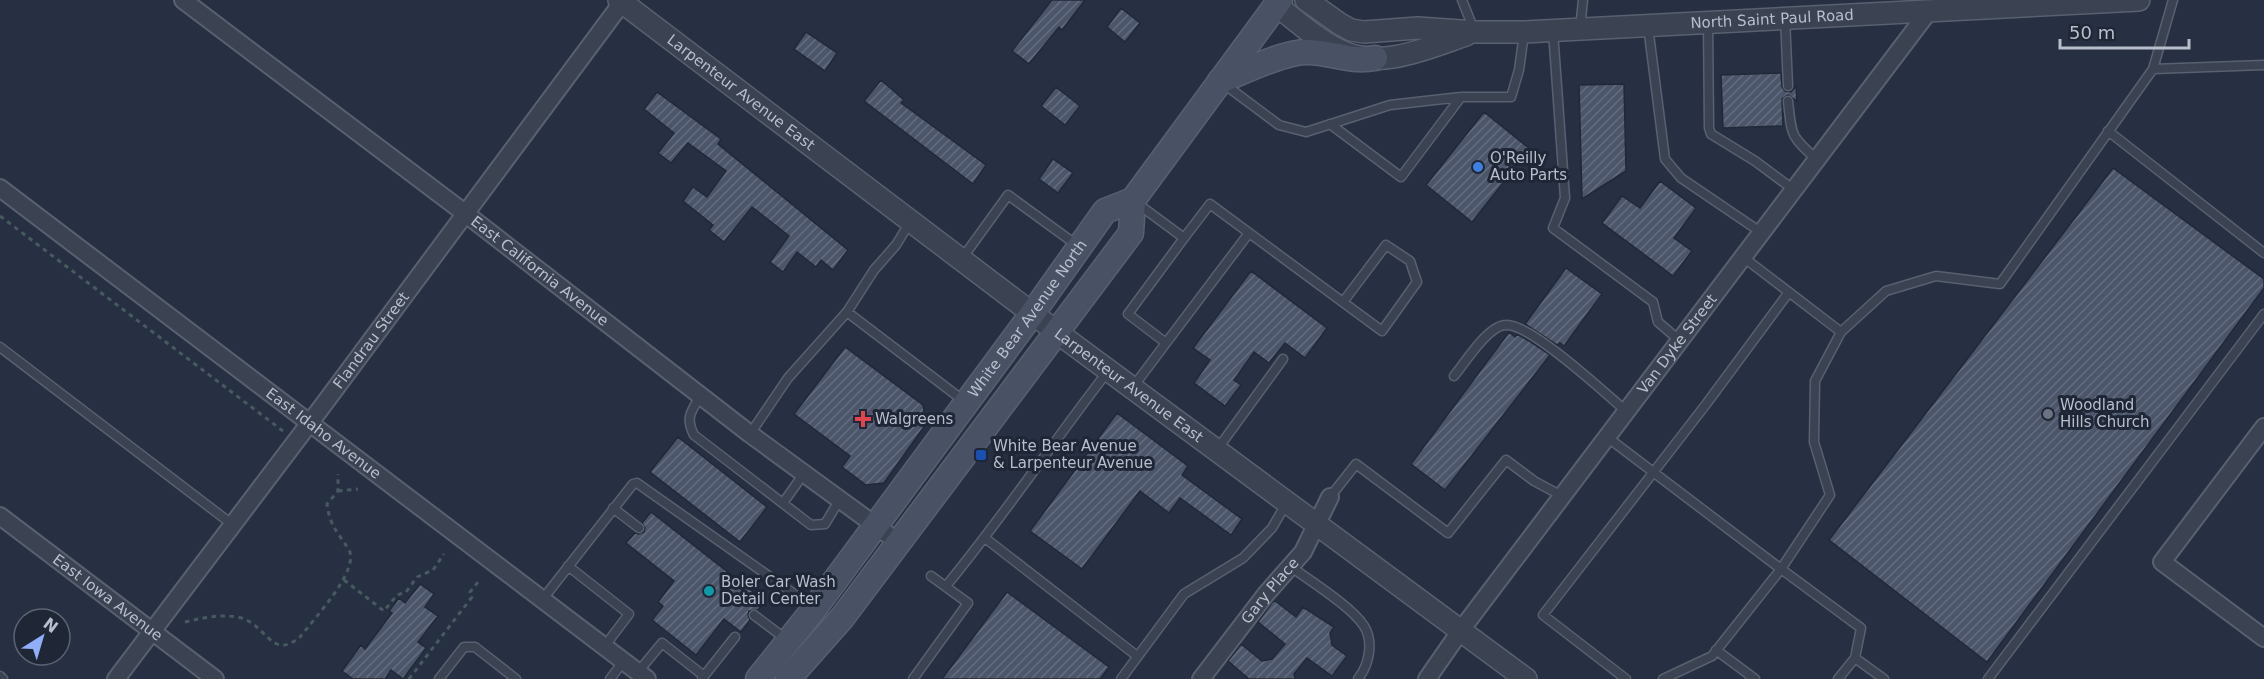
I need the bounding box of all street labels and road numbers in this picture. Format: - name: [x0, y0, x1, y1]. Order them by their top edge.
- street label: North Saint Paul Road: [1690, 6, 1854, 32]
- street label: Larpenteur Avenue East: [664, 31, 818, 154]
- street label: East California Avenue: [467, 212, 612, 330]
- street label: White Bear Avenue North: [964, 236, 1091, 401]
- street label: Flandrau Street: [329, 288, 413, 392]
- street label: Van Dyke Street: [1633, 290, 1721, 398]
- street label: Larpenteur Avenue East: [1051, 324, 1207, 446]
- street label: East Idaho Avenue: [262, 384, 384, 483]
- street label: East Iowa Avenue: [49, 550, 166, 645]
- street label: Gary Place: [1237, 554, 1303, 628]

